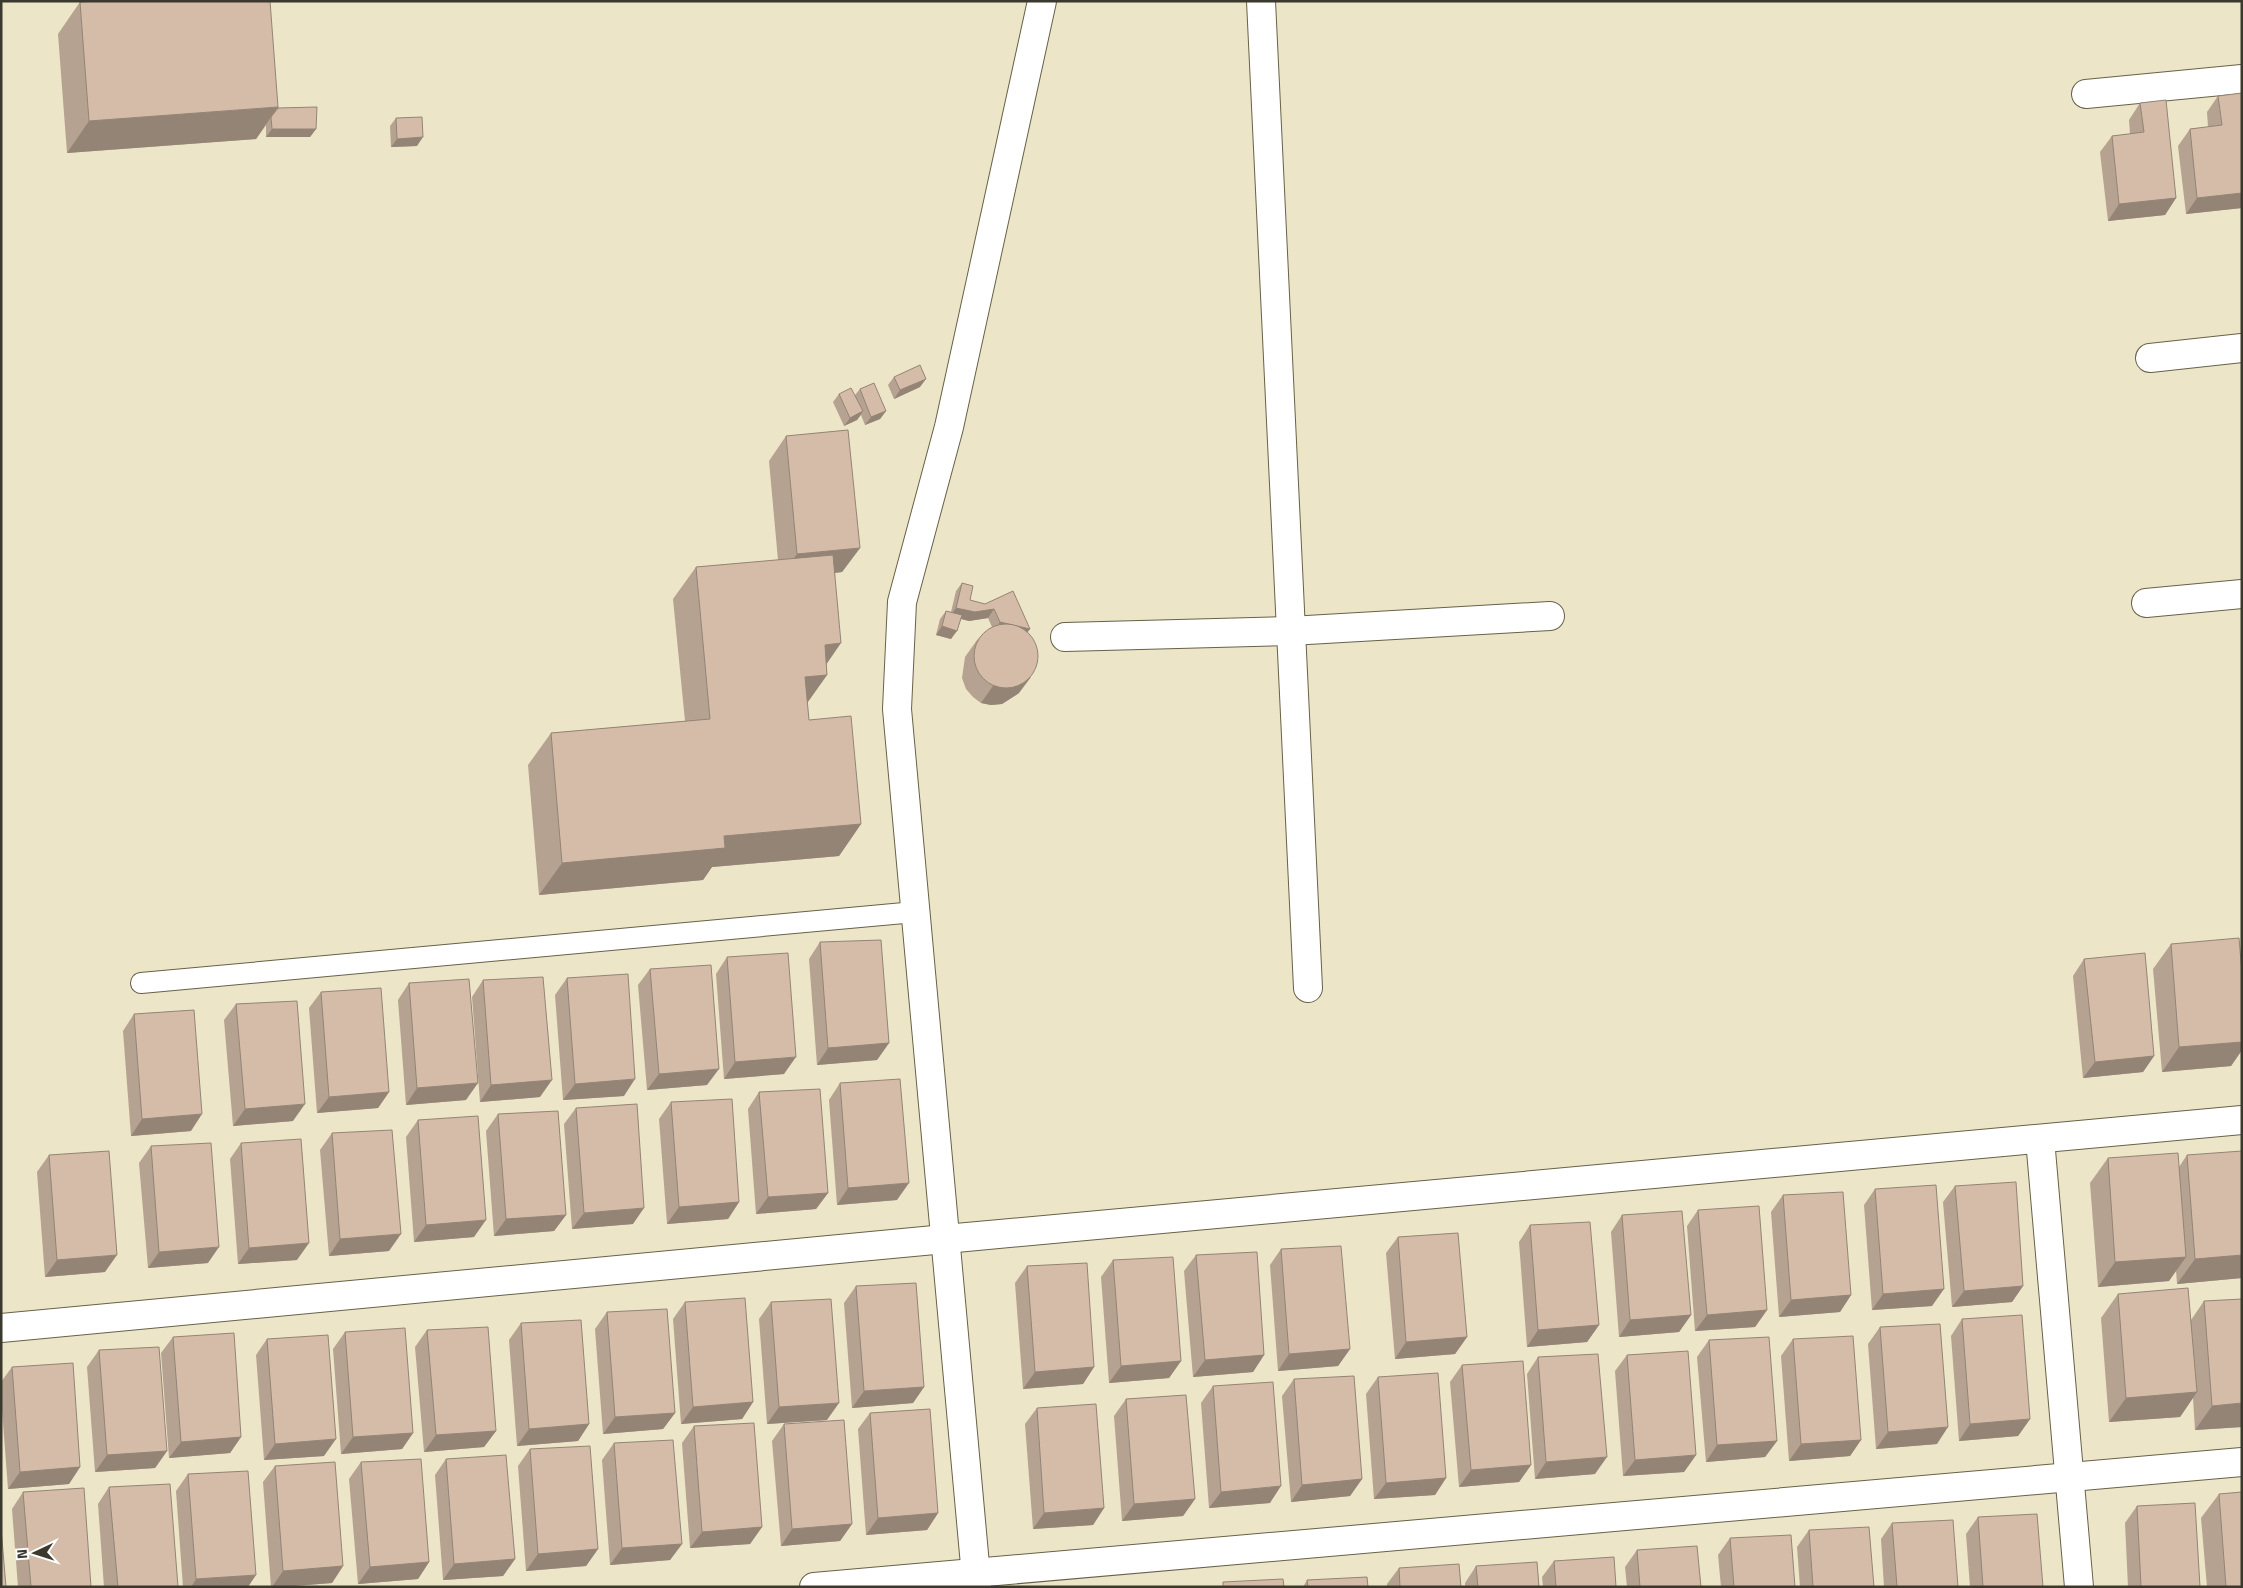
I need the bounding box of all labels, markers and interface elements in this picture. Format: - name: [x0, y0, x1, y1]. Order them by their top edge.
- north arrow: [10, 1528, 60, 1578]
- text: N: [11, 1548, 32, 1560]

